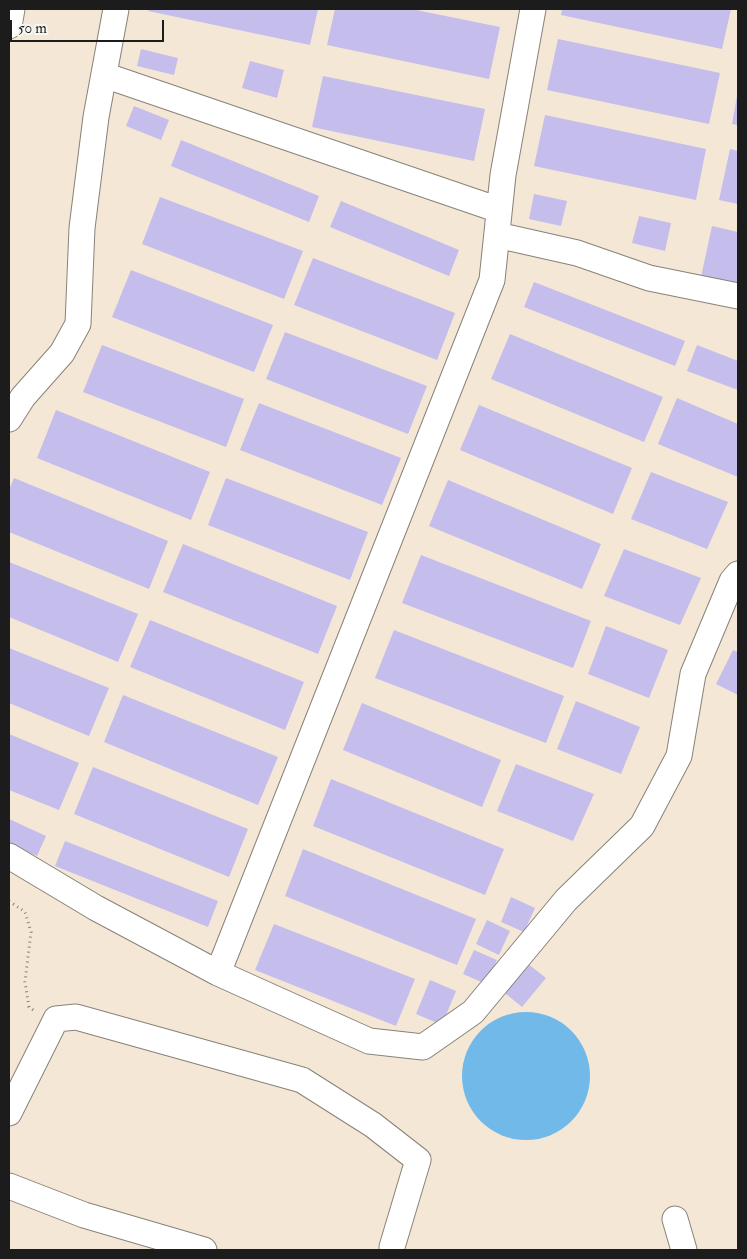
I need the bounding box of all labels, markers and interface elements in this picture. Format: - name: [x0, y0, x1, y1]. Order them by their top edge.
- scale bar: [12, 10, 166, 42]
- text: 50 m: [18, 19, 47, 38]

